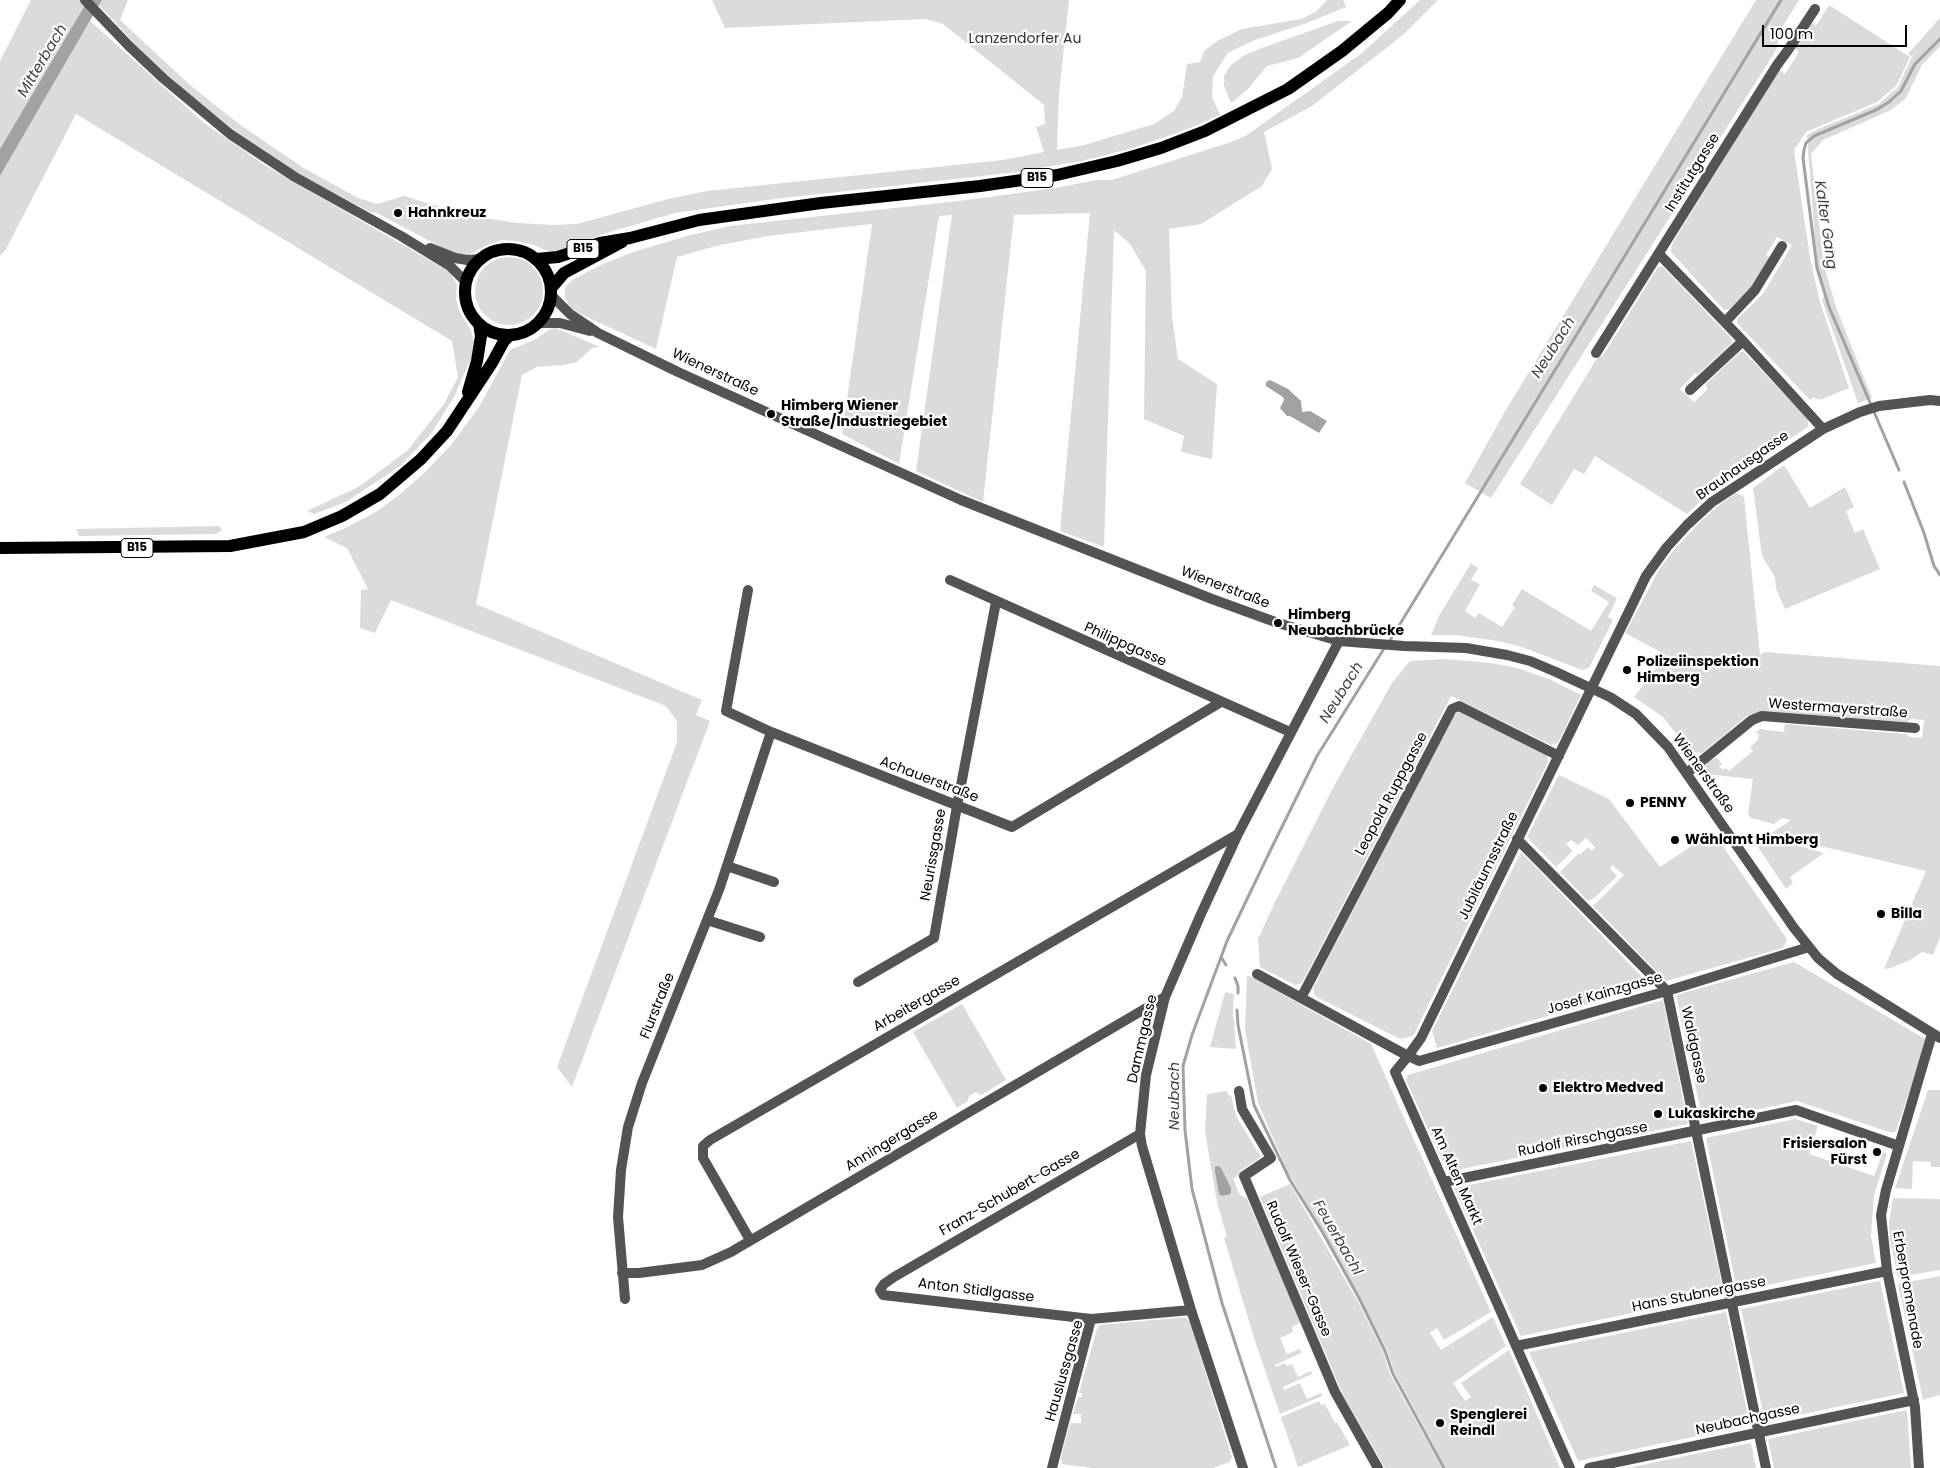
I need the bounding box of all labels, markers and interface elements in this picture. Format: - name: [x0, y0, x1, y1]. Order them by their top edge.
- scale bar: [1765, 15, 1910, 47]
- water label: Mitterbach: [14, 21, 72, 101]
- text: 100 m: [1770, 23, 1813, 44]
- park label: Lanzendorfer Au: [969, 31, 1081, 47]
- street label: Institutgasse: [1662, 131, 1724, 215]
- road number: B15: [1021, 168, 1053, 188]
- water label: Kalter Gang: [1810, 180, 1840, 270]
- place label: Hahnkreuz: [408, 205, 486, 221]
- marker: Hahnkreuz: [392, 207, 404, 219]
- road number: B15: [567, 240, 599, 258]
- water label: Neubach: [1528, 314, 1580, 382]
- street label: Wienerstraße: [669, 346, 761, 400]
- place label: Himberg Wiener Straße/Industriegebiet: [781, 398, 947, 431]
- marker: Himberg Wiener Straße/Industriegebiet: [765, 408, 777, 420]
- street label: Brauhausgasse: [1693, 428, 1793, 504]
- road number: B15: [121, 538, 153, 558]
- street label: Wienerstraße: [1178, 563, 1272, 613]
- place label: Himberg Neubachbrücke: [1288, 607, 1404, 640]
- marker: Himberg Neubachbrücke: [1272, 617, 1284, 629]
- street label: Philippgasse: [1081, 619, 1169, 671]
- place label: Polizeiinspektion Himberg: [1637, 654, 1759, 686]
- water label: Neubach: [1316, 659, 1368, 727]
- marker: Polizeiinspektion Himberg: [1621, 664, 1633, 676]
- street label: Westermayerstraße: [1768, 696, 1908, 722]
- street label: Leopold Ruppgasse: [1352, 729, 1432, 859]
- street label: Wienerstraße: [1669, 731, 1737, 817]
- street label: Achauerstraße: [877, 753, 981, 807]
- place label: PENNY: [1640, 795, 1687, 811]
- marker: PENNY: [1624, 797, 1636, 809]
- street label: Neurissgasse: [918, 808, 950, 902]
- street label: Jubiläumsstraße: [1456, 809, 1522, 923]
- place label: Wählamt Himberg: [1685, 832, 1819, 848]
- marker: Wählamt Himberg: [1669, 834, 1681, 846]
- place label: Billa: [1891, 906, 1922, 922]
- marker: Billa: [1875, 908, 1887, 920]
- street label: Josef Kainzgasse: [1545, 969, 1665, 1019]
- street label: Flurstraße: [637, 970, 679, 1042]
- street label: Arbeitergasse: [871, 972, 963, 1036]
- street label: Dammgasse: [1125, 993, 1161, 1085]
- street label: Waldgasse: [1677, 1005, 1709, 1085]
- water label: Neubach: [1166, 1062, 1184, 1130]
- place label: Elektro Medved: [1553, 1080, 1663, 1096]
- marker: Elektro Medved: [1537, 1082, 1549, 1094]
- place label: Lukaskirche: [1668, 1106, 1755, 1122]
- street label: Anningergasse: [843, 1107, 941, 1175]
- marker: Lukaskirche: [1652, 1108, 1664, 1120]
- street label: Rudolf Rirschgasse: [1517, 1119, 1649, 1161]
- street label: Am Alten Markt: [1427, 1124, 1485, 1228]
- place label: Frisiersalon Fürst: [1783, 1136, 1867, 1168]
- street label: Franz-Schubert-Gasse: [937, 1146, 1083, 1240]
- marker: Frisiersalon Fürst: [1871, 1146, 1883, 1158]
- water label: Feuerbachl: [1308, 1197, 1366, 1279]
- street label: Rudolf Wieser-Gasse: [1262, 1198, 1334, 1340]
- street label: Erberpromenade: [1888, 1230, 1926, 1350]
- street label: Hans Stubnergasse: [1631, 1274, 1767, 1316]
- street label: Anton Stidlgasse: [917, 1276, 1035, 1306]
- street label: Hauslussgasse: [1043, 1318, 1087, 1424]
- street label: Neubachgasse: [1694, 1401, 1802, 1439]
- place label: Spenglerei Reindl: [1450, 1407, 1527, 1440]
- marker: Spenglerei Reindl: [1434, 1417, 1446, 1429]

